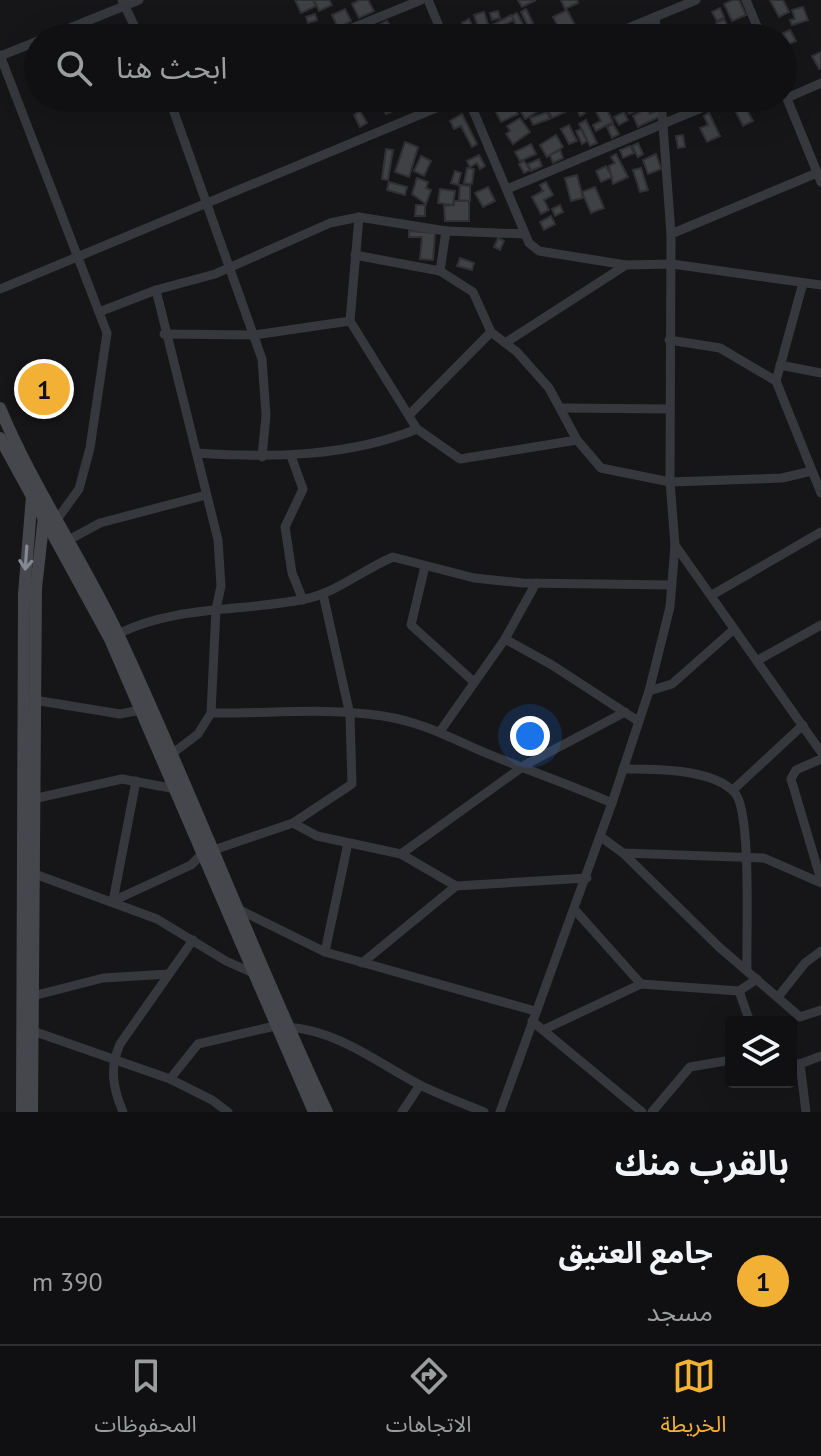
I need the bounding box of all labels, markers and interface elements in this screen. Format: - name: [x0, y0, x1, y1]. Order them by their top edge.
- search box: [24, 24, 797, 112]
- icon: search: [52, 46, 96, 90]
- text: ابحث هنا: [116, 47, 227, 86]
- pin: 1: [18, 359, 70, 419]
- one-way arrow: [18, 544, 33, 571]
- your location: [510, 716, 550, 756]
- map controls: [725, 1016, 797, 1088]
- button: layers: [725, 1016, 797, 1088]
- text: بالقرب منك: [615, 1140, 789, 1184]
- text: جامع العتيق: [559, 1232, 713, 1271]
- text: 390 m: [32, 1265, 103, 1298]
- text: 1: [756, 1265, 770, 1298]
- text: مسجد: [647, 1295, 713, 1328]
- tab: المحفوظات: [95, 1354, 197, 1448]
- tab: الاتجاهات: [386, 1354, 472, 1448]
- tab: الخريطة: [661, 1354, 727, 1448]

